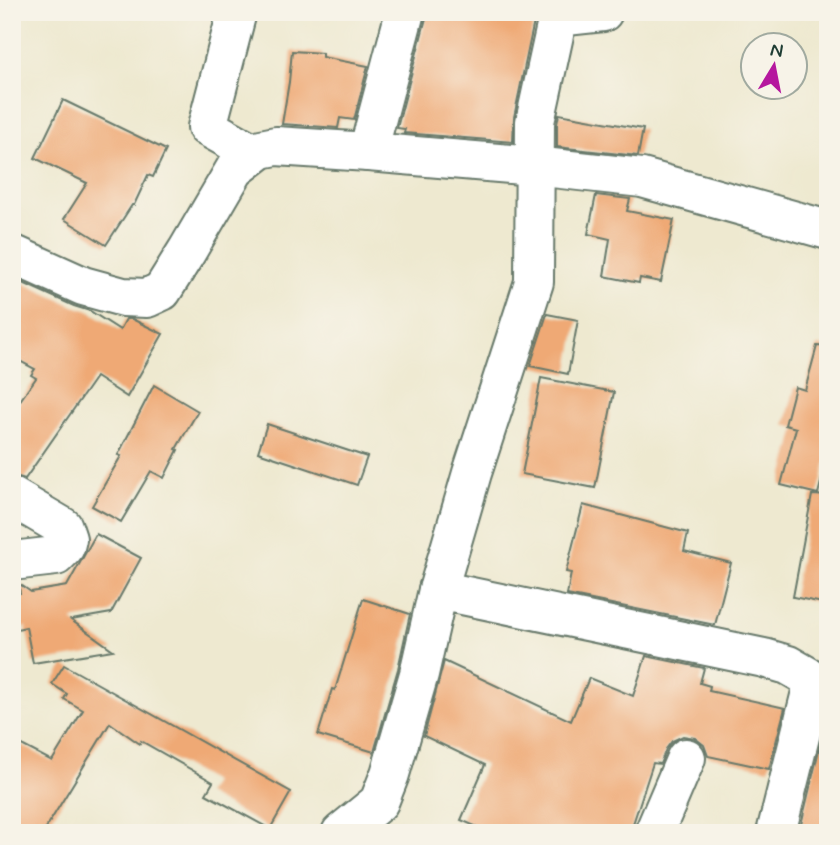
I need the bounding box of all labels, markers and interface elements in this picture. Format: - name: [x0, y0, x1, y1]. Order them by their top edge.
- north arrow: [738, 32, 808, 102]
- text: N: [768, 37, 785, 64]

